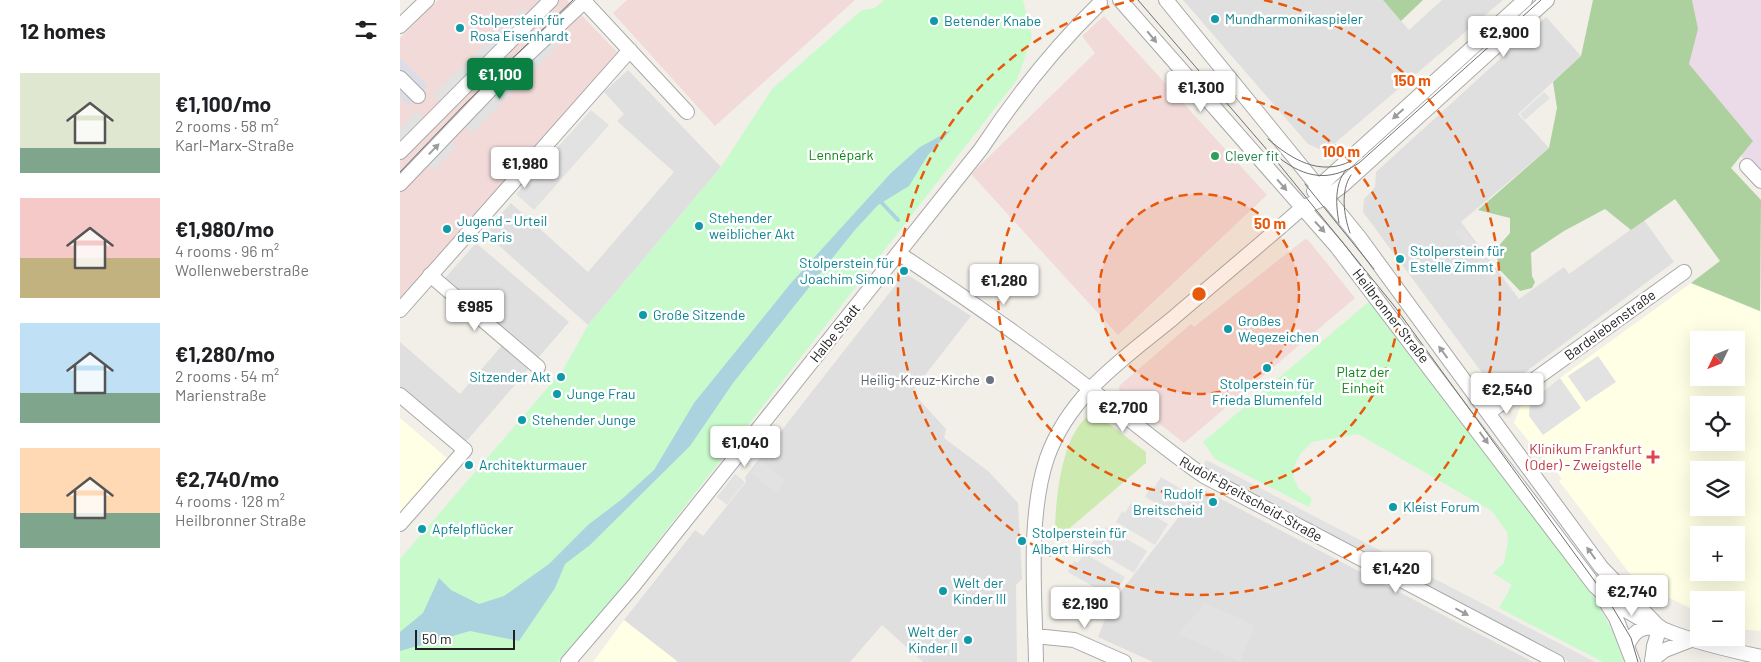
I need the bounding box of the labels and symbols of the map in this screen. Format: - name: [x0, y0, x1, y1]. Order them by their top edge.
- place label: Mundharmonikaspieler: [1225, 10, 1363, 27]
- place label: Stolperstein für Rosa Eisenhardt: [470, 11, 569, 44]
- place label: Betender Knabe: [944, 12, 1041, 29]
- marker: Mundharmonikaspieler: [1209, 13, 1221, 25]
- marker: Betender Knabe: [928, 15, 940, 27]
- pin: €2,900: [1463, 15, 1545, 58]
- marker: Stolperstein für Rosa Eisenhardt: [454, 22, 466, 34]
- one-way arrow: [1146, 31, 1157, 44]
- pin: €1,100: [459, 58, 541, 100]
- pin: €1,300: [1160, 70, 1242, 113]
- text: 150 m: [1393, 71, 1431, 89]
- one-way arrow: [1391, 109, 1404, 120]
- text: 100 m: [1322, 142, 1360, 160]
- one-way arrow: [427, 143, 439, 155]
- pin: €1,980: [484, 146, 566, 189]
- park label: Lennépark: [809, 146, 873, 163]
- place label: Clever fit: [1225, 147, 1279, 164]
- marker: Clever fit: [1209, 150, 1221, 162]
- one-way arrow: [1277, 179, 1288, 192]
- place label: Stehender weiblicher Akt: [709, 209, 795, 242]
- place label: Jugend - Urteil des Paris: [457, 212, 547, 245]
- text: 50 m: [1254, 214, 1286, 232]
- marker: Stehender weiblicher Akt: [693, 220, 705, 232]
- one-way arrow: [1314, 221, 1326, 233]
- marker: Jugend - Urteil des Paris: [441, 223, 453, 235]
- place label: Stolperstein für Estelle Zimmt: [1410, 242, 1505, 275]
- marker: Stolperstein für Estelle Zimmt: [1394, 253, 1406, 265]
- place label: Stolperstein für Joachim Simon: [799, 254, 894, 287]
- pin: €1,280: [963, 264, 1045, 306]
- marker: Stolperstein für Joachim Simon: [898, 265, 910, 277]
- street label: Heilbronner Straße: [1349, 265, 1433, 366]
- centre of rings: [1190, 285, 1208, 303]
- street label: Bardelebenstraße: [1561, 286, 1659, 363]
- pin: €985: [445, 290, 505, 332]
- street label: Halbe Stadt: [806, 300, 863, 365]
- place label: Große Sitzende: [653, 306, 745, 323]
- marker: Große Sitzende: [637, 309, 649, 321]
- place label: Großes Wegezeichen: [1238, 312, 1319, 345]
- marker: Großes Wegezeichen: [1222, 323, 1234, 335]
- north arrow: [1690, 331, 1745, 386]
- one-way arrow: [1438, 345, 1448, 359]
- marker: Stolperstein für Frieda Blumenfeld: [1261, 362, 1273, 374]
- park label: Platz der Einheit: [1337, 363, 1389, 396]
- place label: Sitzender Akt: [469, 368, 551, 385]
- marker: Sitzender Akt: [555, 371, 567, 383]
- place label: Heilig-Kreuz-Kirche: [860, 371, 980, 388]
- pin: €2,540: [1466, 372, 1548, 415]
- marker: Heilig-Kreuz-Kirche: [984, 374, 996, 386]
- place label: Stolperstein für Frieda Blumenfeld: [1212, 375, 1322, 408]
- place label: Junge Frau: [567, 385, 635, 402]
- marker: Junge Frau: [551, 388, 563, 400]
- pin: €2,700: [1082, 390, 1164, 433]
- place label: Stehender Junge: [532, 411, 636, 428]
- marker: Stehender Junge: [516, 414, 528, 426]
- pin: €1,040: [704, 426, 786, 468]
- one-way arrow: [1479, 431, 1489, 445]
- place label: Klinikum Frankfurt (Oder) - Zweigstelle: [1525, 440, 1642, 473]
- marker: Klinikum Frankfurt (Oder) - Zweigstelle: [1646, 450, 1660, 464]
- street label: Rudolf-Breitscheid-Straße: [1177, 452, 1326, 545]
- place label: Architekturmauer: [479, 456, 587, 473]
- marker: Architekturmauer: [463, 459, 475, 471]
- place label: Rudolf Breitscheid: [1133, 485, 1203, 518]
- marker: Rudolf Breitscheid: [1207, 496, 1219, 508]
- place label: Kleist Forum: [1403, 498, 1480, 515]
- marker: Kleist Forum: [1387, 501, 1399, 513]
- place label: Apfelpflücker: [432, 520, 513, 537]
- marker: Apfelpflücker: [416, 523, 428, 535]
- place label: Stolperstein für Albert Hirsch: [1032, 524, 1127, 557]
- marker: Stolperstein für Albert Hirsch: [1016, 535, 1028, 547]
- one-way arrow: [1586, 547, 1596, 560]
- pin: €1,420: [1355, 552, 1437, 594]
- place label: Welt der Kinder III: [953, 574, 1006, 607]
- pin: €2,740: [1591, 574, 1673, 617]
- marker: Welt der Kinder III: [937, 585, 949, 597]
- pin: €2,190: [1044, 586, 1126, 629]
- one-way arrow: [1455, 608, 1470, 616]
- place label: Welt der Kinder II: [908, 623, 958, 656]
- scale bar: [415, 627, 515, 650]
- marker: Welt der Kinder II: [962, 634, 974, 646]

